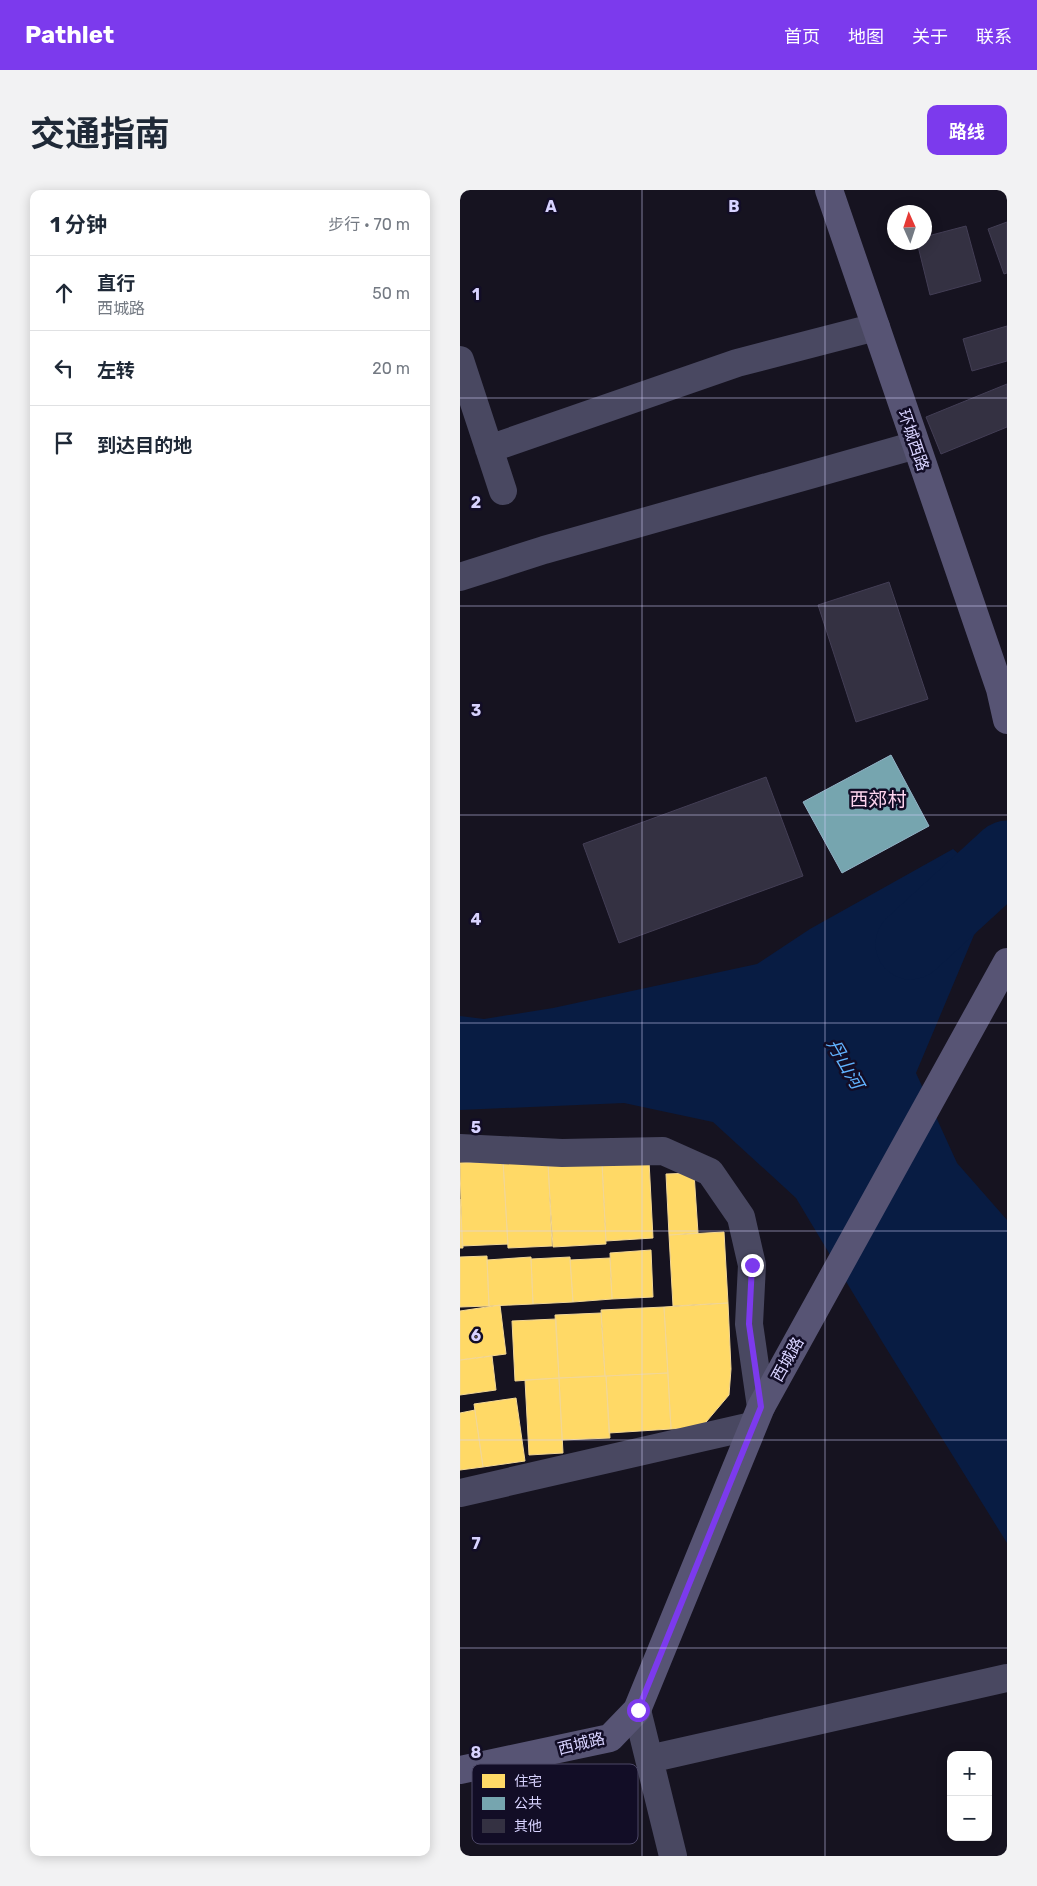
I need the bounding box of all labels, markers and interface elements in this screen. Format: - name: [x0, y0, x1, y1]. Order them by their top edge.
- text: Pathlet: [25, 21, 114, 49]
- text: 首页: [784, 26, 820, 48]
- text: 地图: [848, 26, 884, 48]
- text: 关于: [912, 26, 948, 48]
- text: 联系: [976, 26, 1012, 48]
- button: 路线: [927, 105, 1007, 155]
- text: 交通指南: [30, 113, 170, 155]
- text: A: [545, 197, 557, 216]
- text: B: [728, 197, 740, 216]
- north arrow: [887, 205, 932, 250]
- text: 1 分钟: [50, 212, 107, 237]
- text: 步行 · 70 m: [328, 215, 410, 234]
- text: 直行: [97, 272, 135, 295]
- icon: ahead: [50, 279, 78, 307]
- text: 50 m: [372, 284, 410, 303]
- text: 1: [472, 285, 480, 304]
- text: 西城路: [97, 299, 145, 318]
- icon: left: [50, 354, 78, 382]
- text: 左转: [97, 359, 135, 382]
- text: 20 m: [372, 359, 410, 378]
- street label: 环城西路: [894, 407, 933, 474]
- icon: arrive: [50, 429, 78, 457]
- text: 到达目的地: [97, 434, 192, 457]
- text: 2: [471, 493, 481, 512]
- text: 3: [471, 701, 481, 720]
- district label: 西郊村: [849, 788, 907, 811]
- text: 4: [471, 910, 482, 929]
- water label: 丹山河: [822, 1035, 870, 1095]
- text: 5: [471, 1118, 481, 1137]
- route end: [741, 1254, 764, 1277]
- text: 6: [471, 1326, 481, 1345]
- street label: 西城路: [767, 1334, 807, 1385]
- text: 7: [471, 1534, 481, 1553]
- route start: [627, 1699, 650, 1722]
- street label: 西城路: [556, 1728, 607, 1759]
- text: 8: [471, 1743, 482, 1762]
- map controls: [947, 1751, 992, 1841]
- button: +: [947, 1751, 992, 1796]
- legend: [472, 1764, 638, 1844]
- text: 住宅: [514, 1773, 542, 1790]
- text: 公共: [514, 1795, 542, 1812]
- button: −: [947, 1796, 992, 1841]
- text: 其他: [514, 1818, 542, 1835]

